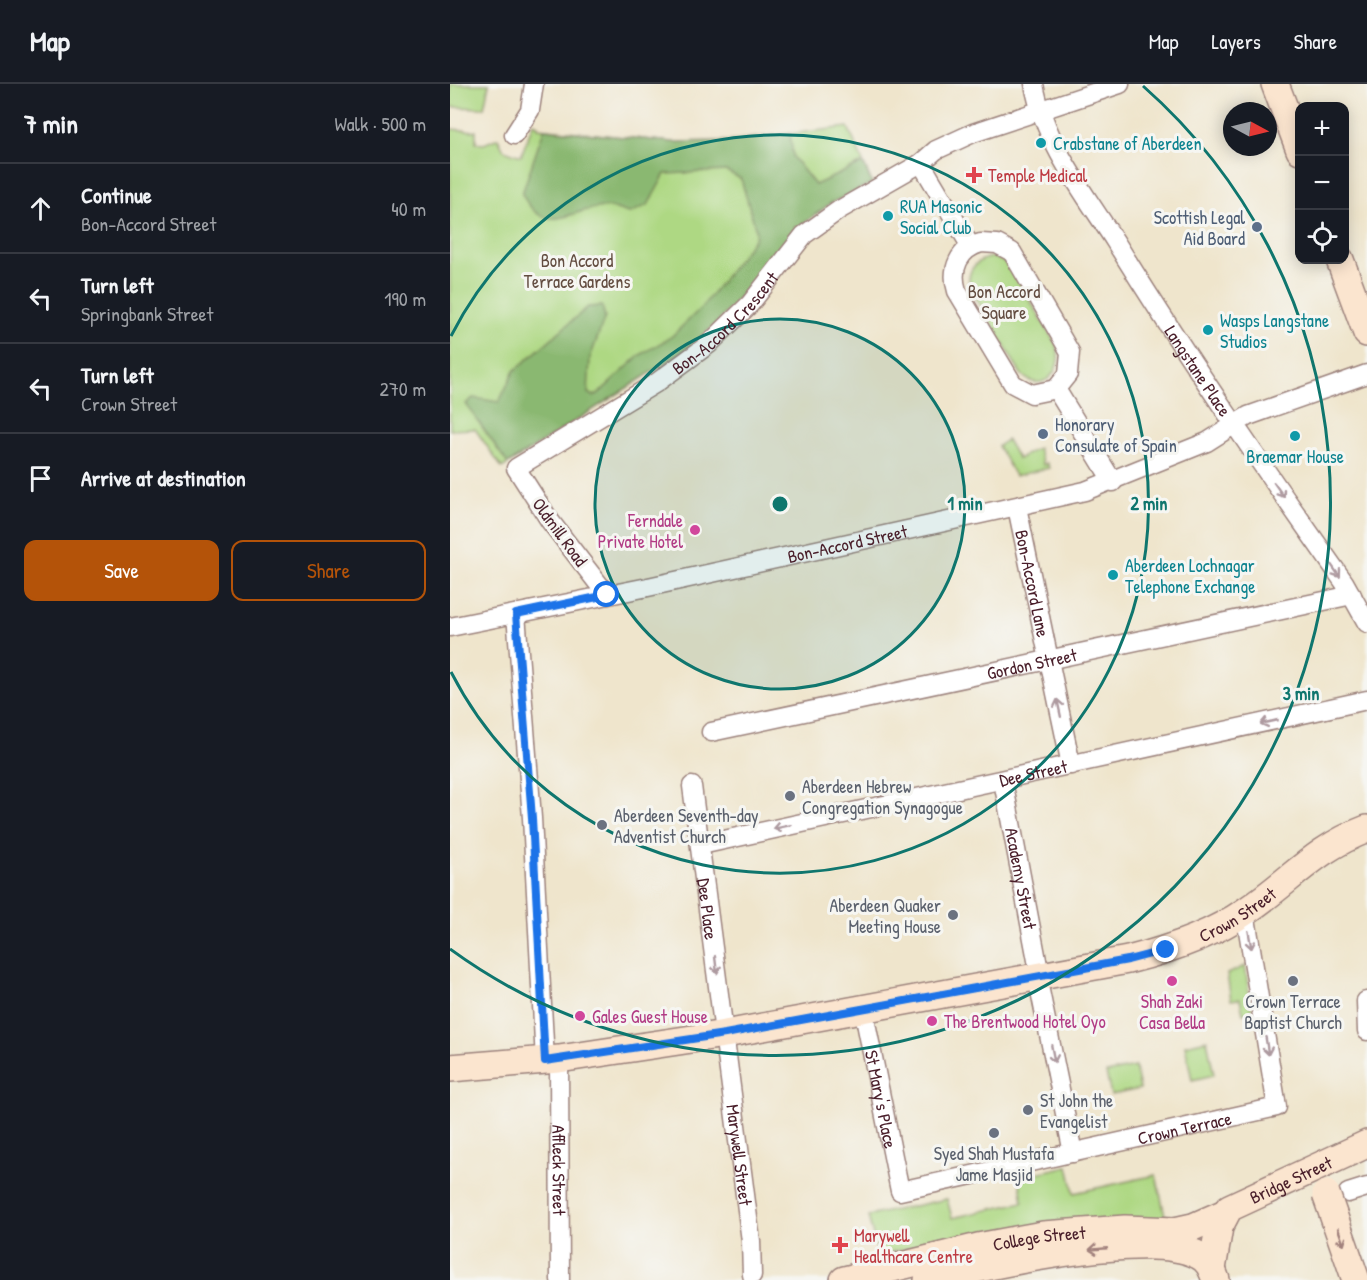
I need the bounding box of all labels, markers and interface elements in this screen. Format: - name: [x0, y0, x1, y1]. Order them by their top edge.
- text: Map: [30, 22, 70, 60]
- text: Map: [1149, 27, 1178, 56]
- text: Layers: [1211, 27, 1261, 56]
- text: Share: [1294, 27, 1337, 56]
- north arrow: [1223, 102, 1277, 156]
- map controls: [1295, 102, 1349, 264]
- button: +: [1295, 102, 1349, 156]
- text: 7 min: [24, 106, 78, 141]
- text: Walk · 500 m: [334, 110, 426, 137]
- place label: Crabstane of Aberdeen: [1053, 131, 1202, 156]
- marker: Crabstane of Aberdeen: [1034, 136, 1048, 150]
- button: −: [1295, 156, 1349, 210]
- place label: Temple Medical: [988, 163, 1088, 188]
- marker: Temple Medical: [965, 166, 983, 184]
- text: Continue: [81, 180, 152, 210]
- icon: ahead: [24, 192, 57, 225]
- place label: RUA Masonic Social Club: [900, 194, 982, 240]
- text: 40 m: [391, 195, 426, 222]
- place label: Scottish Legal Aid Board: [1154, 205, 1245, 251]
- marker: RUA Masonic Social Club: [881, 209, 895, 223]
- text: Bon-Accord Street: [81, 210, 216, 237]
- button: locate: [1295, 210, 1349, 264]
- marker: Scottish Legal Aid Board: [1250, 220, 1264, 234]
- park label: Bon Accord Terrace Gardens: [524, 248, 630, 294]
- street label: Bon-Accord Crescent: [666, 265, 784, 380]
- text: Turn left: [81, 270, 154, 300]
- park label: Bon Accord Square: [968, 279, 1040, 325]
- icon: left: [24, 282, 57, 315]
- text: 190 m: [384, 285, 426, 312]
- text: Springbank Street: [81, 300, 213, 327]
- place label: Wasps Langstane Studios: [1220, 308, 1329, 354]
- street label: Langstane Place: [1159, 320, 1238, 421]
- marker: Wasps Langstane Studios: [1201, 323, 1215, 337]
- text: Turn left: [81, 360, 154, 390]
- icon: left: [24, 372, 57, 405]
- text: 270 m: [380, 375, 426, 402]
- text: Crown Street: [81, 390, 177, 417]
- place label: Honorary Consulate of Spain: [1055, 412, 1177, 458]
- marker: Honorary Consulate of Spain: [1036, 427, 1050, 441]
- marker: Braemar House: [1288, 429, 1302, 443]
- place label: Braemar House: [1246, 444, 1344, 469]
- icon: arrive: [24, 462, 57, 495]
- text: Arrive at destination: [81, 463, 246, 493]
- one-way arrow: [1273, 482, 1285, 498]
- text: 1 min: [947, 491, 983, 516]
- text: 2 min: [1131, 491, 1167, 516]
- street label: Oldmill Road: [527, 492, 593, 572]
- centre of rings: [770, 494, 790, 514]
- place label: Ferndale Private Hotel: [598, 508, 683, 554]
- street label: Bon-Accord Street: [785, 518, 910, 569]
- marker: Ferndale Private Hotel: [688, 523, 702, 537]
- street label: Bon-Accord Lane: [1010, 527, 1056, 639]
- button: Save: [24, 540, 219, 601]
- button: Share: [231, 540, 426, 601]
- place label: Aberdeen Lochnagar Telephone Exchange: [1125, 553, 1255, 599]
- one-way arrow: [1329, 561, 1341, 577]
- marker: Aberdeen Lochnagar Telephone Exchange: [1106, 568, 1120, 582]
- route start: [593, 581, 619, 607]
- street label: Gordon Street: [984, 642, 1080, 685]
- text: 3 min: [1283, 681, 1319, 706]
- one-way arrow: [1053, 699, 1064, 719]
- one-way arrow: [1260, 717, 1280, 728]
- street label: Dee Street: [997, 753, 1070, 792]
- place label: Aberdeen Hebrew Congregation Synagogue: [802, 774, 963, 820]
- marker: Aberdeen Hebrew Congregation Synagogue: [783, 789, 797, 803]
- place label: Aberdeen Seventh-day Adventist Church: [614, 803, 759, 849]
- marker: Aberdeen Seventh-day Adventist Church: [595, 818, 609, 832]
- one-way arrow: [772, 822, 791, 834]
- street label: Academy Street: [1000, 825, 1043, 932]
- street label: Dee Place: [692, 877, 724, 941]
- street label: Crown Street: [1195, 881, 1282, 948]
- place label: Aberdeen Quaker Meeting House: [829, 893, 941, 939]
- marker: Aberdeen Quaker Meeting House: [946, 908, 960, 922]
- one-way arrow: [1245, 929, 1256, 949]
- route end: [1152, 936, 1178, 962]
- one-way arrow: [711, 955, 722, 975]
- marker: Shah Zaki Casa Bella: [1165, 974, 1179, 988]
- marker: Crown Terrace Baptist Church: [1286, 974, 1300, 988]
- place label: Shah Zaki Casa Bella: [1139, 989, 1205, 1035]
- place label: Crown Terrace Baptist Church: [1244, 989, 1342, 1035]
- place label: Gales Guest House: [592, 1004, 708, 1029]
- marker: Gales Guest House: [573, 1009, 587, 1023]
- place label: The Brentwood Hotel Oyo: [944, 1009, 1106, 1034]
- marker: The Brentwood Hotel Oyo: [925, 1014, 939, 1028]
- one-way arrow: [1262, 1035, 1273, 1055]
- one-way arrow: [1048, 1044, 1059, 1064]
- street label: St Mary's Place: [859, 1048, 904, 1150]
- place label: St John the Evangelist: [1040, 1088, 1113, 1134]
- street label: Marywell Street: [721, 1103, 759, 1208]
- marker: St John the Evangelist: [1021, 1103, 1035, 1117]
- street label: Crown Terrace: [1135, 1105, 1234, 1150]
- street label: Affleck Street: [547, 1125, 572, 1216]
- marker: Syed Shah Mustafa Jame Masjid: [987, 1126, 1001, 1140]
- place label: Syed Shah Mustafa Jame Masjid: [934, 1141, 1054, 1187]
- street label: Bridge Street: [1245, 1149, 1337, 1209]
- street label: College Street: [991, 1219, 1087, 1257]
- place label: Marywell Healthcare Centre: [854, 1223, 973, 1269]
- one-way arrow: [1336, 1227, 1347, 1246]
- marker: Marywell Healthcare Centre: [831, 1236, 849, 1254]
- one-way arrow: [1089, 1244, 1109, 1255]

